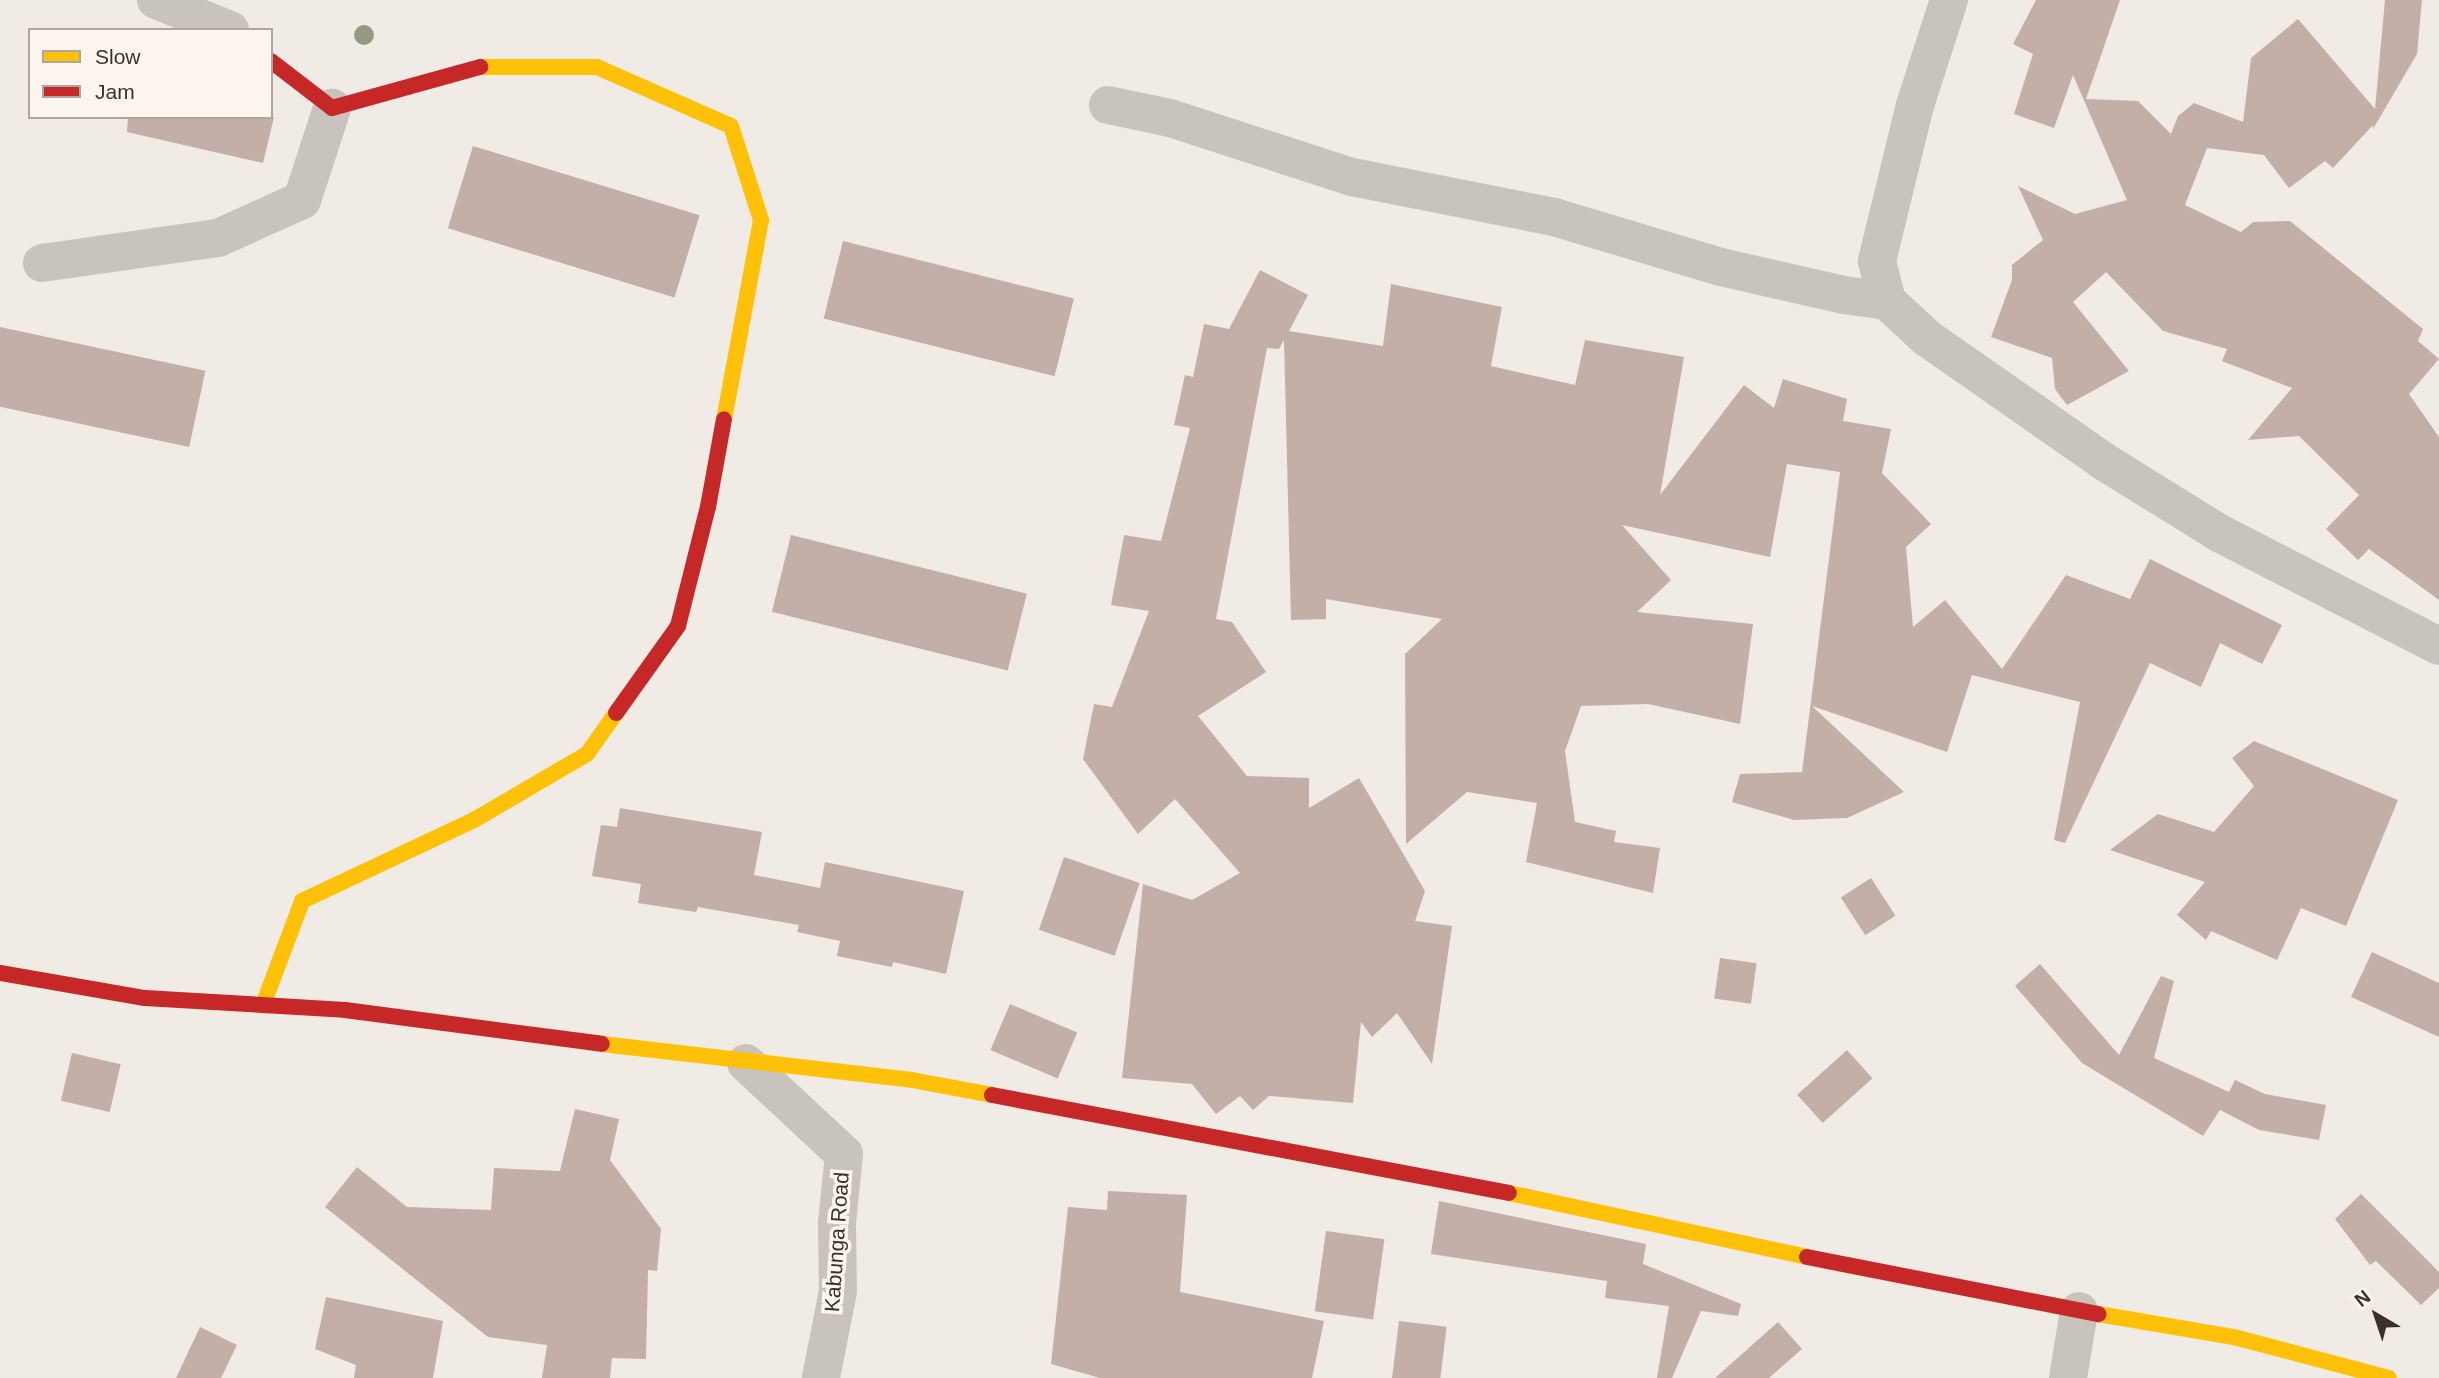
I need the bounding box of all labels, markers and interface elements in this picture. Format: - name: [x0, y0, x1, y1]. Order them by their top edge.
- legend: [28, 28, 273, 119]
- text: Slow: [95, 45, 141, 68]
- text: Jam: [95, 80, 135, 103]
- street label: Kabunga Road: [820, 1171, 854, 1313]
- north arrow: [2341, 1280, 2411, 1350]
- text: N: [2351, 1286, 2374, 1311]

